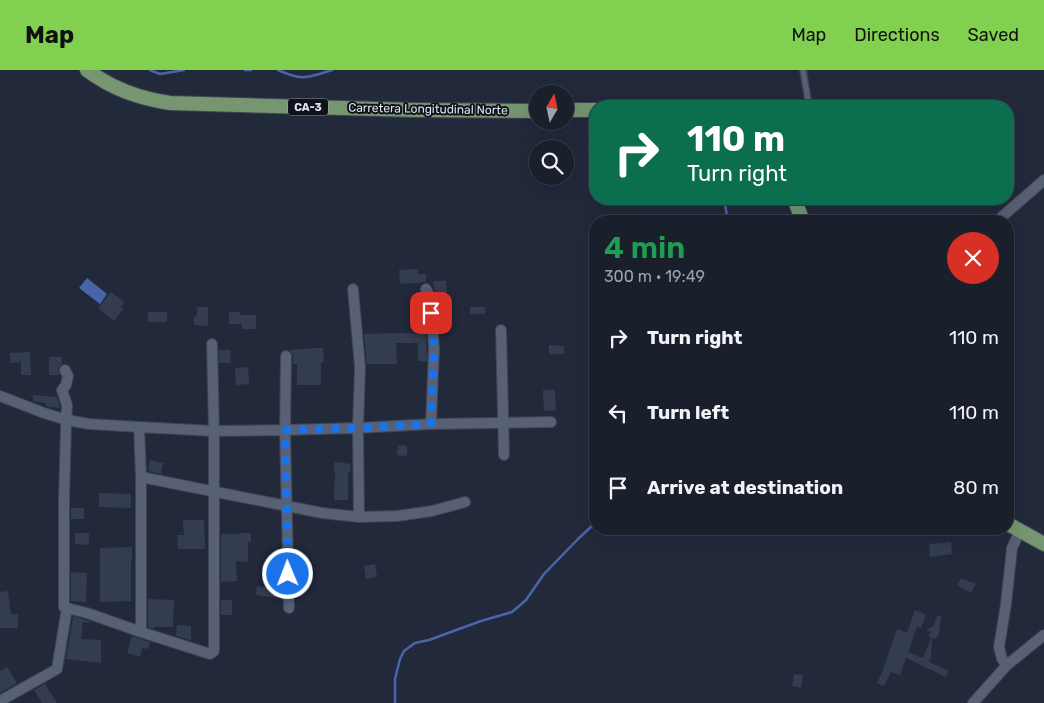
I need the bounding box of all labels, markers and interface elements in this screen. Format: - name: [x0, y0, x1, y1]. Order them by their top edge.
- text: Map: [25, 21, 74, 49]
- text: Map: [791, 24, 826, 46]
- text: Directions: [854, 24, 940, 46]
- text: Saved: [968, 24, 1019, 46]
- north arrow: [529, 85, 574, 130]
- map controls: [529, 85, 574, 185]
- road number: CA-3: [288, 98, 328, 116]
- street label: Carretera Longitudinal Norte: [348, 101, 508, 117]
- text: 110 m: [687, 118, 785, 160]
- icon: right: [604, 120, 669, 185]
- button: search: [529, 140, 574, 185]
- text: Turn right: [687, 160, 787, 187]
- text: 4 min: [604, 230, 685, 266]
- button: close: [947, 232, 999, 284]
- text: 300 m · 19:49: [604, 267, 705, 286]
- pin: [410, 292, 452, 334]
- icon: arrive: [417, 299, 445, 327]
- icon: right: [604, 324, 632, 352]
- text: Turn right: [647, 326, 742, 349]
- text: 110 m: [949, 326, 999, 349]
- icon: left: [604, 399, 632, 427]
- text: Turn left: [647, 401, 729, 424]
- text: 110 m: [949, 401, 999, 424]
- icon: arrive: [604, 474, 632, 502]
- text: Arrive at destination: [647, 476, 843, 499]
- text: 80 m: [953, 476, 999, 499]
- position arrow: [261, 547, 313, 599]

